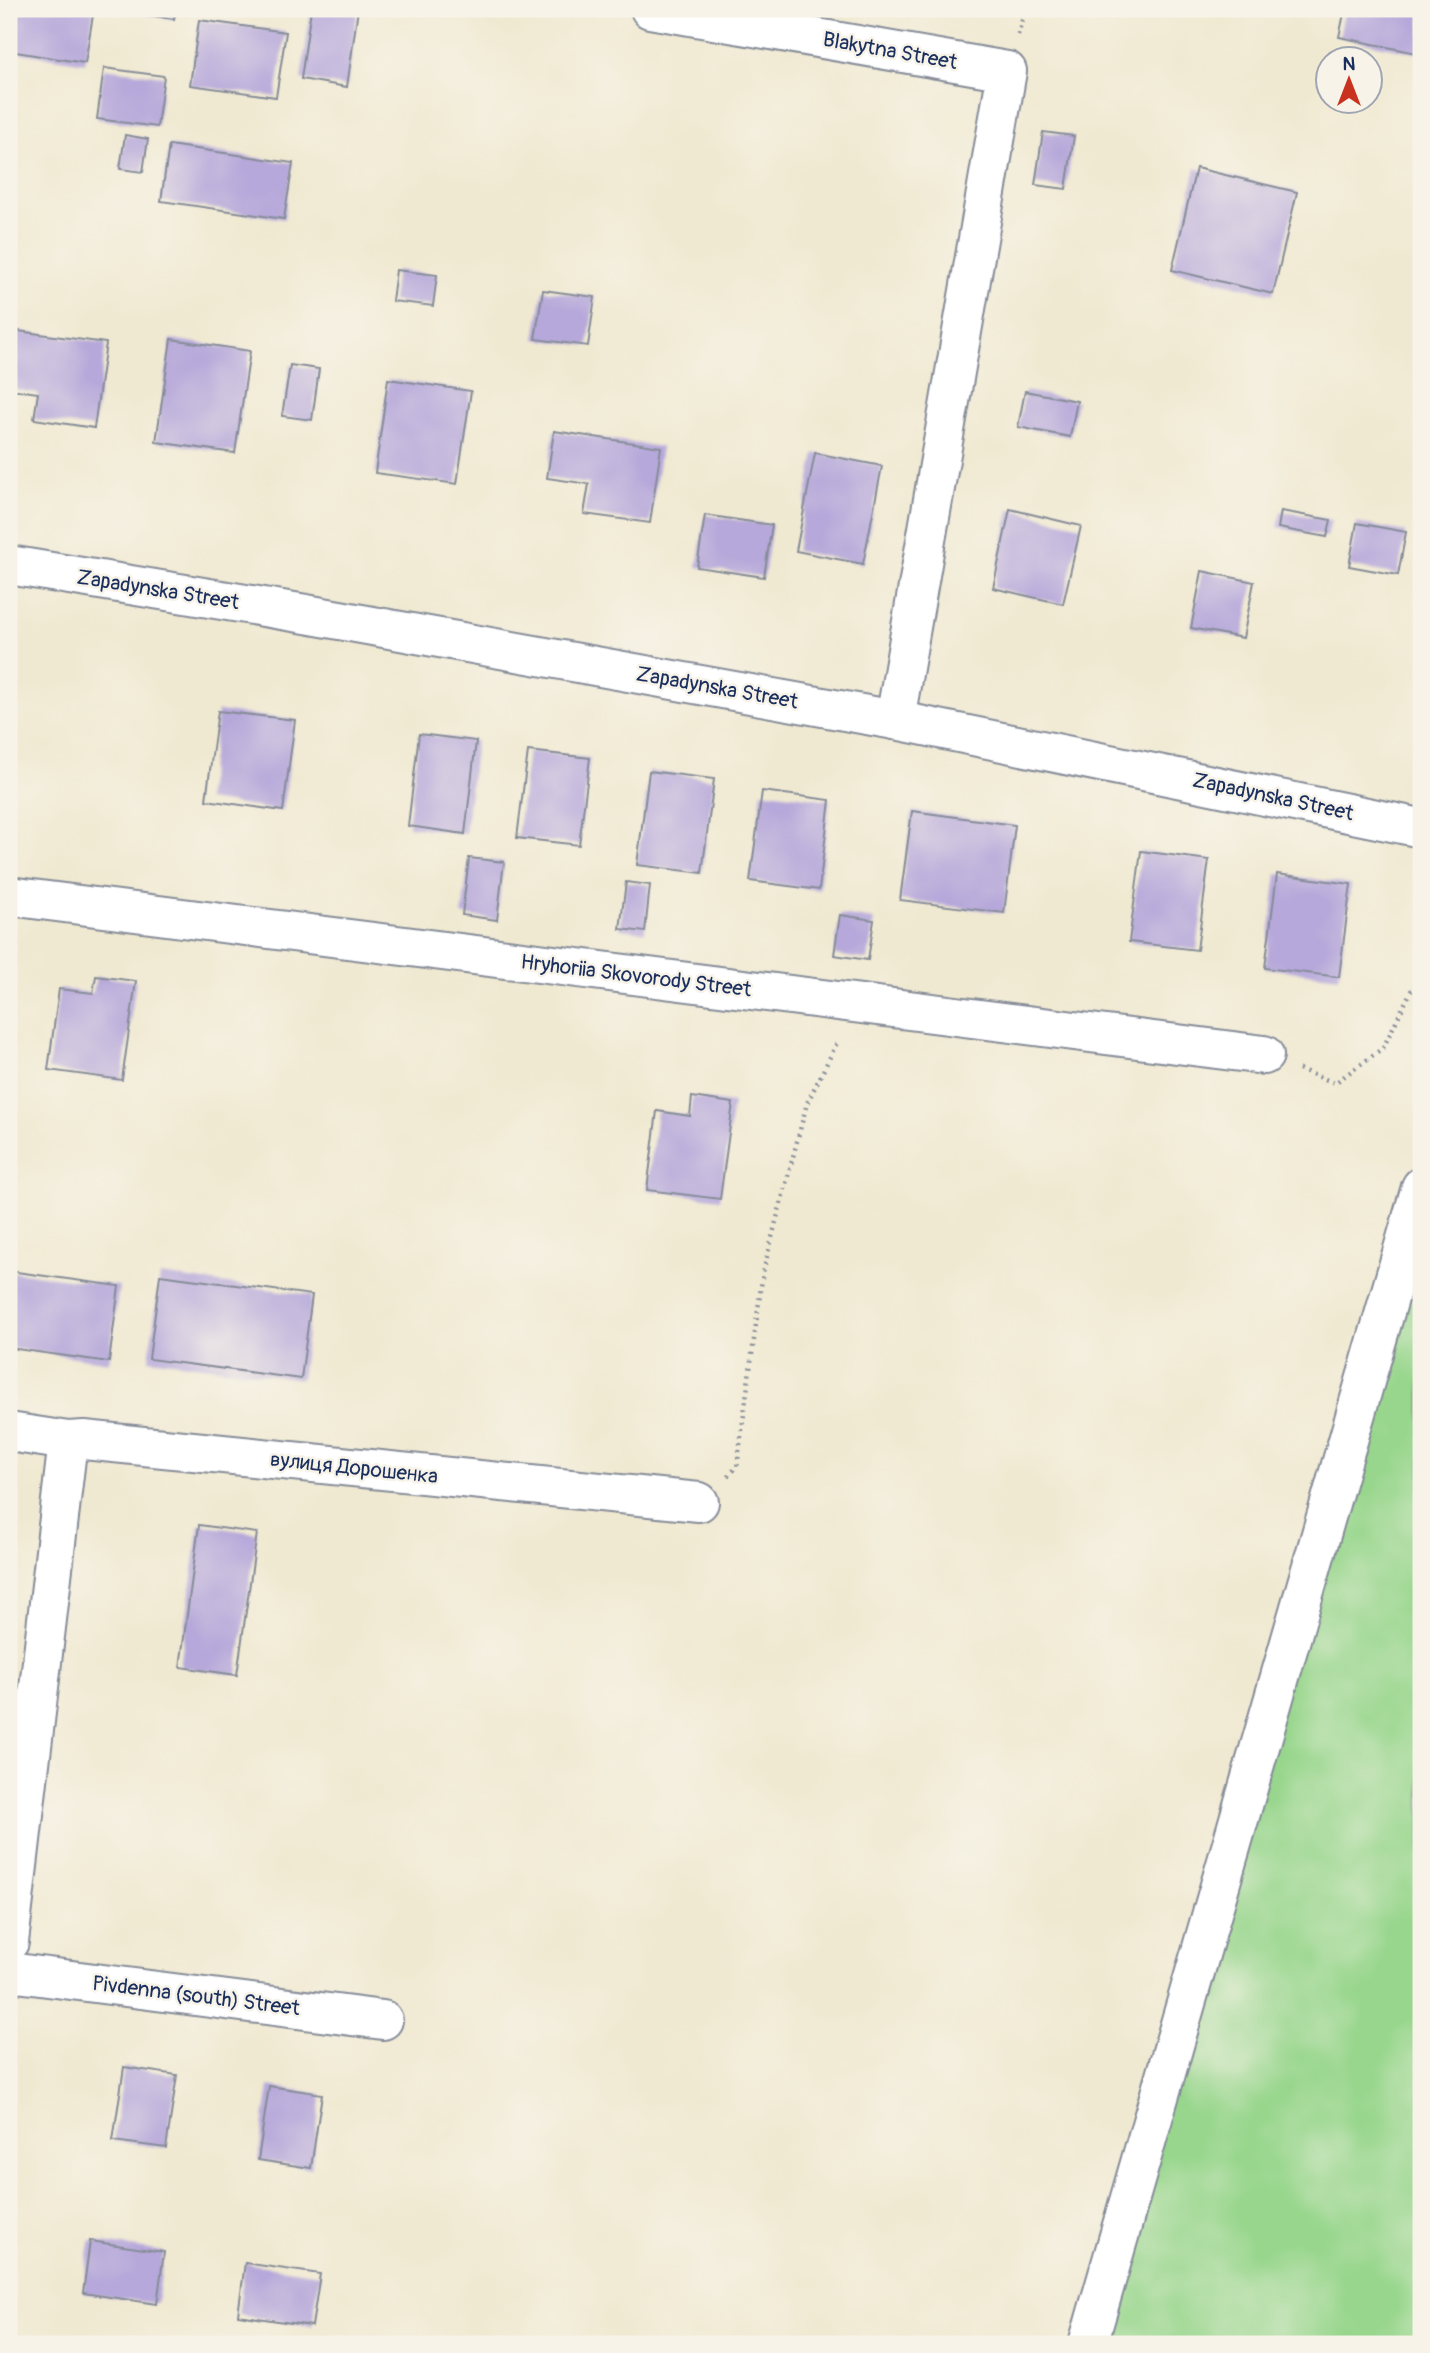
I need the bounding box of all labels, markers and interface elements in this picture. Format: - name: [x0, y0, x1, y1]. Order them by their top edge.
- street label: Blakytna Street: [821, 26, 960, 76]
- north arrow: [1314, 46, 1384, 116]
- text: N: [1343, 52, 1356, 76]
- street label: Zapadynska Street: [75, 564, 242, 616]
- street label: Zapadynska Street: [634, 660, 801, 716]
- street label: Zapadynska Street: [1190, 767, 1356, 827]
- street label: Hryhoriia Skovorody Street: [519, 948, 753, 1004]
- street label: вулиця Дорошенка: [269, 1446, 439, 1490]
- street label: Pivdenna (south) Street: [91, 1970, 302, 2022]

